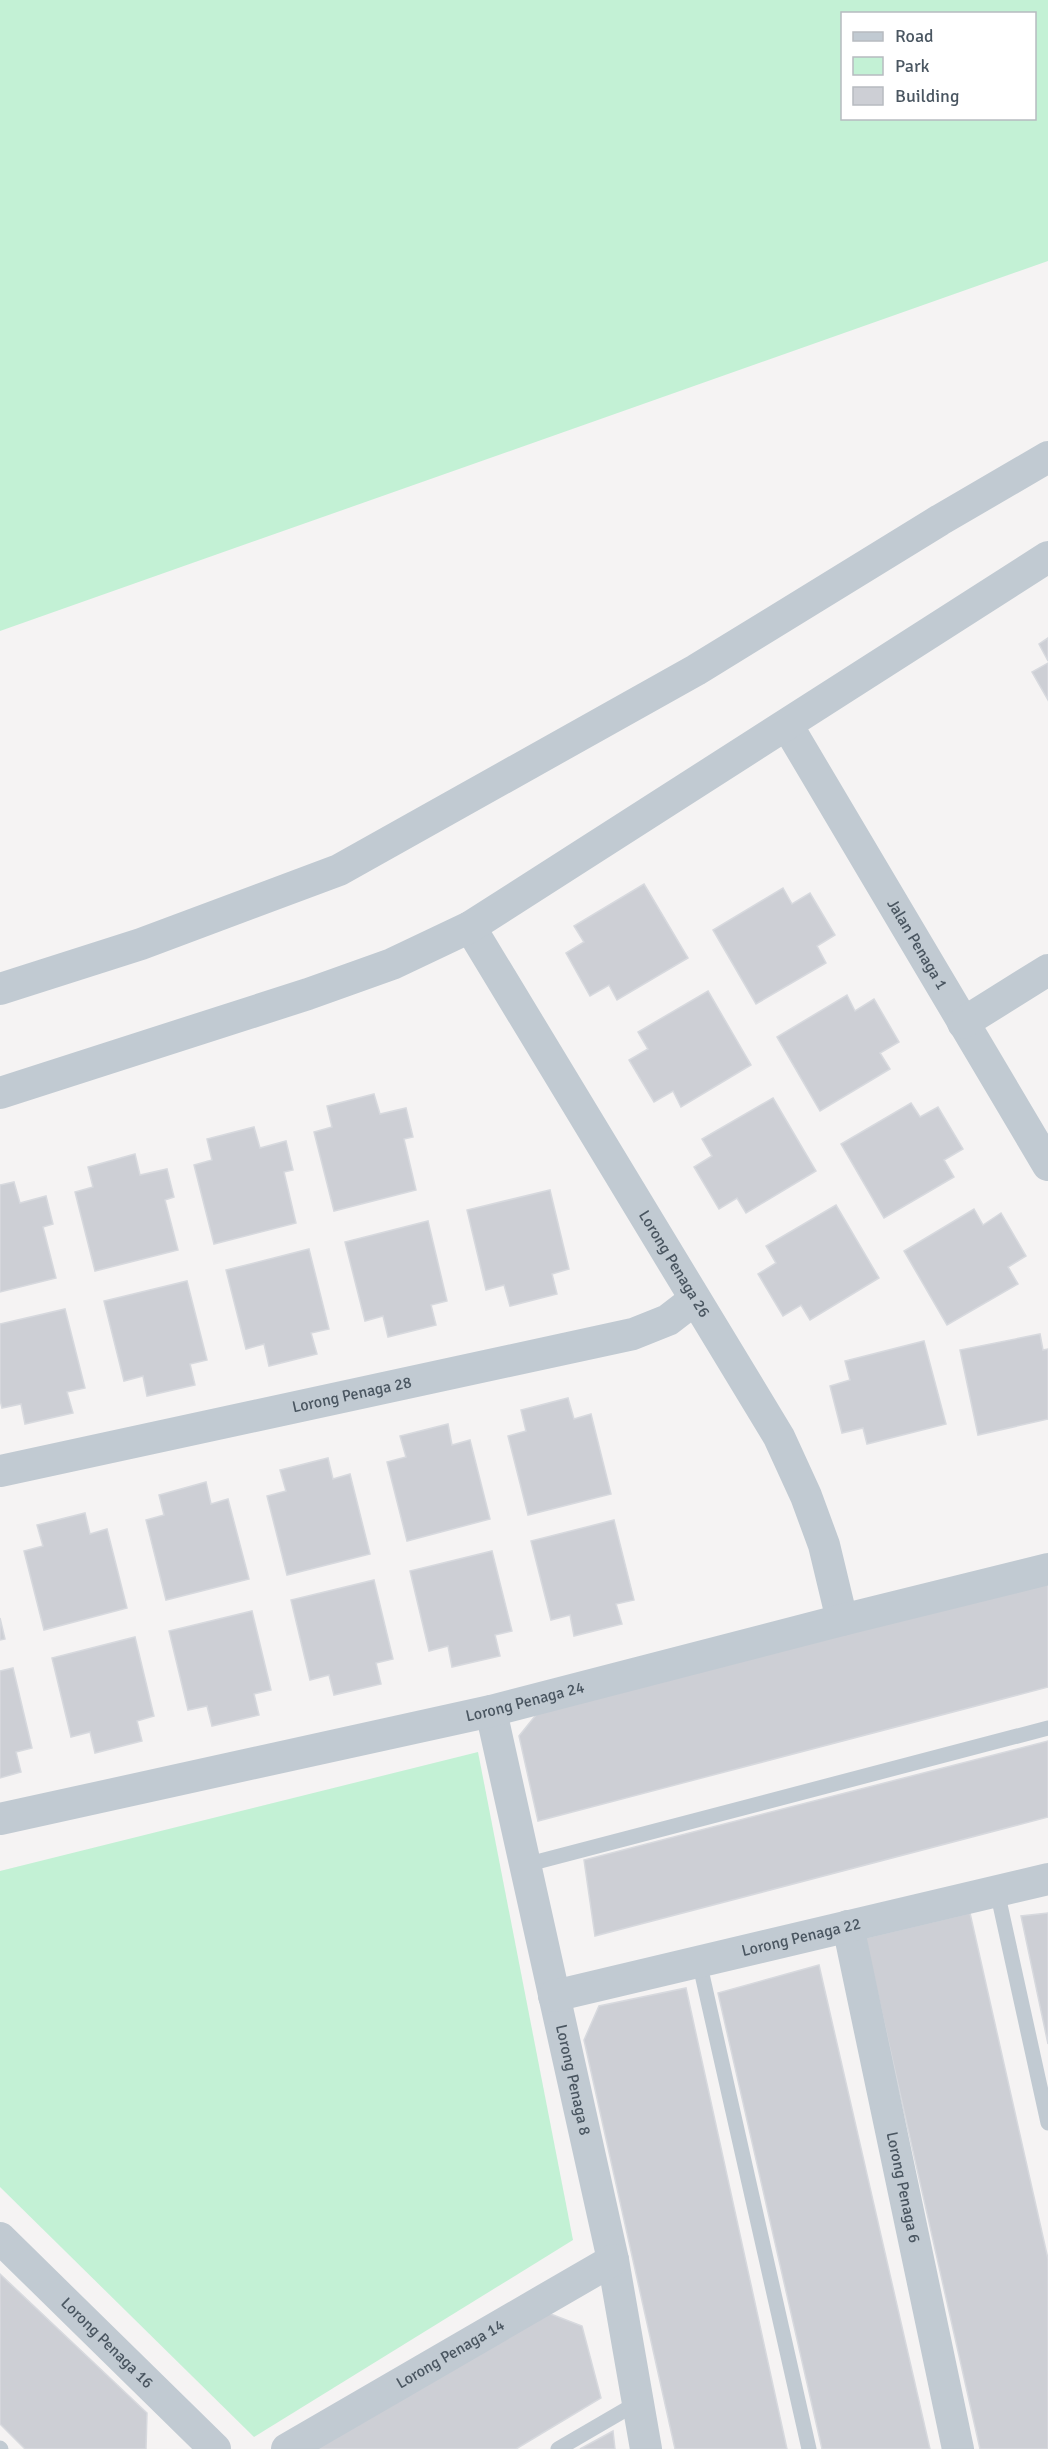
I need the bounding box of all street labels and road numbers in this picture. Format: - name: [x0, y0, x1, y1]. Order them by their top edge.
- street label: Jalan Penaga 1: [882, 895, 952, 993]
- street label: Lorong Penaga 26: [634, 1207, 714, 1321]
- street label: Lorong Penaga 28: [290, 1372, 413, 1418]
- street label: Lorong Penaga 24: [464, 1677, 587, 1726]
- street label: Lorong Penaga 22: [740, 1914, 863, 1961]
- street label: Lorong Penaga 8: [551, 2023, 595, 2137]
- street label: Lorong Penaga 6: [882, 2130, 924, 2245]
- street label: Lorong Penaga 16: [57, 2293, 158, 2393]
- street label: Lorong Penaga 14: [393, 2315, 509, 2393]

